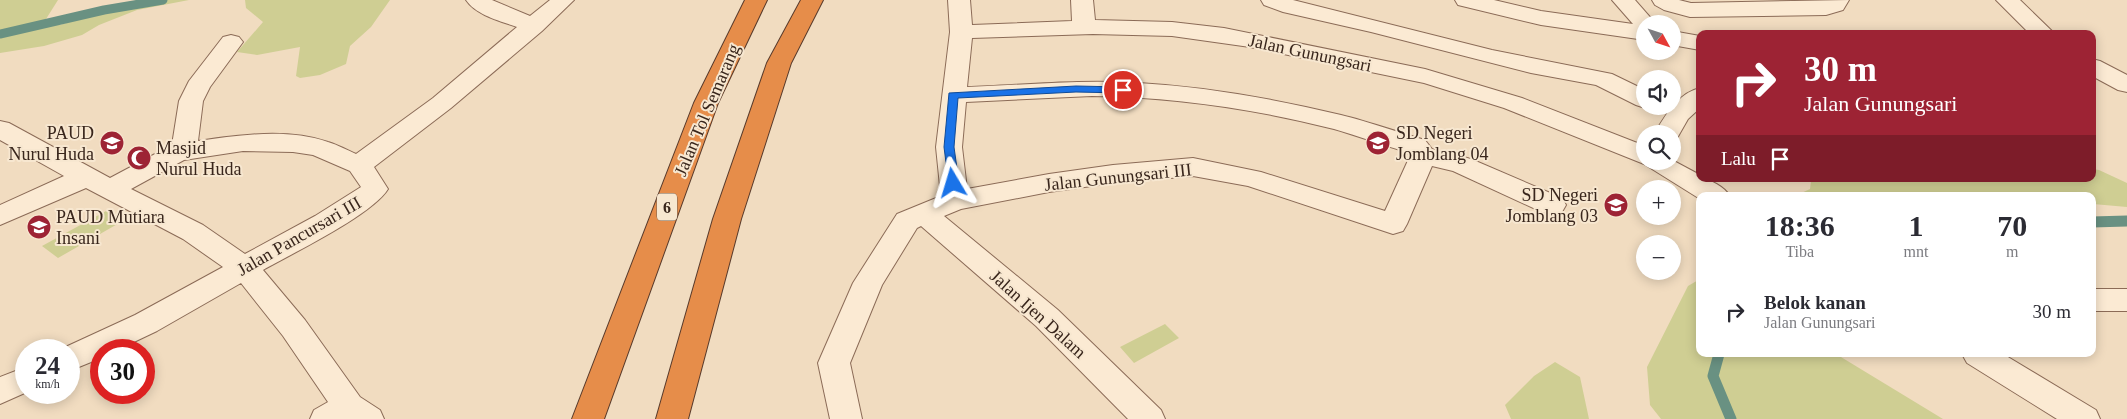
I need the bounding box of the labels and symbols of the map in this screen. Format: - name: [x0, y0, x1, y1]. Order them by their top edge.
- north arrow: [1636, 15, 1681, 60]
- street label: Jalan Gunungsari: [1247, 30, 1373, 76]
- street label: Jalan Tol Semarang: [670, 41, 744, 179]
- pin: [1102, 69, 1144, 111]
- place label: PAUD Nurul Huda: [9, 123, 94, 164]
- place label: SD Negeri Jomblang 04: [1396, 123, 1489, 164]
- school or university icon: PAUD Nurul Huda: [99, 130, 125, 156]
- school or university icon: SD Negeri Jomblang 04: [1365, 130, 1391, 156]
- place label: Masjid Nurul Huda: [156, 138, 241, 179]
- mosque icon: Masjid Nurul Huda: [126, 145, 152, 171]
- position arrow: [926, 156, 978, 208]
- street label: Jalan Gunungsari III: [1043, 159, 1193, 195]
- place label: SD Negeri Jomblang 03: [1506, 185, 1598, 226]
- street label: Jalan Pancursari III: [233, 192, 365, 280]
- school or university icon: SD Negeri Jomblang 03: [1603, 192, 1629, 218]
- road number: 6: [657, 193, 677, 220]
- place label: PAUD Mutiara Insani: [56, 207, 165, 248]
- school or university icon: PAUD Mutiara Insani: [26, 214, 52, 240]
- street label: Jalan Ijen Dalam: [986, 266, 1090, 362]
- speed limit sign: 30: [90, 339, 155, 404]

